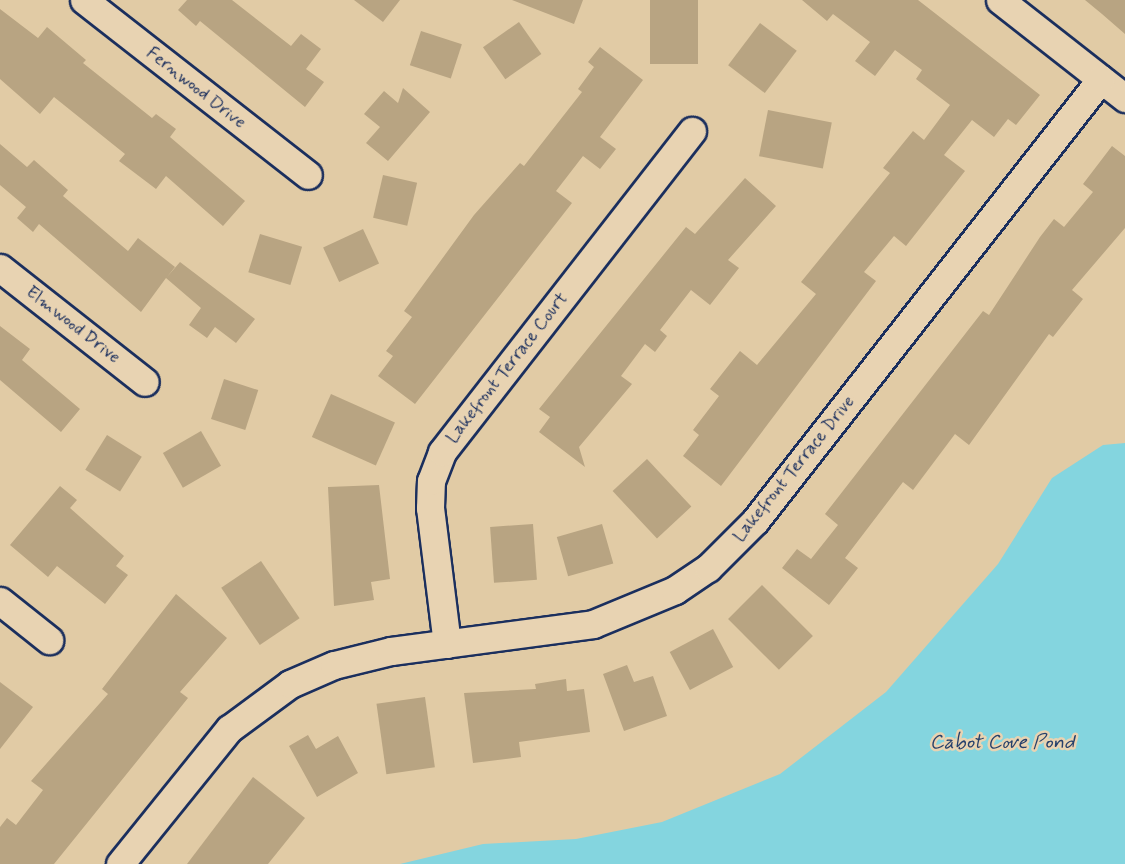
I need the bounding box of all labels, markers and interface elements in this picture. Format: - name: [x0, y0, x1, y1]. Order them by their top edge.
- street label: Fernwood Drive: [142, 43, 250, 133]
- street label: Elmwood Drive: [22, 282, 124, 368]
- street label: Lakefront Terrace Court: [442, 289, 572, 447]
- street label: Lakefront Terrace Drive: [729, 392, 859, 546]
- water label: Cabot Cove Pond: [931, 730, 1073, 754]

